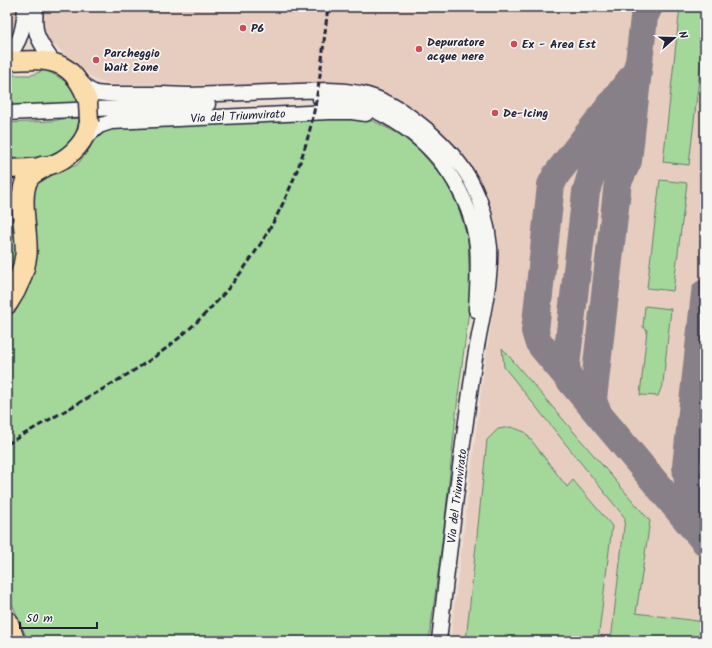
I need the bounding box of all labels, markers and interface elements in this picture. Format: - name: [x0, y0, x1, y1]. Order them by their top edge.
- north arrow: [654, 18, 694, 58]
- place label: P6: [251, 19, 265, 38]
- marker: P6: [238, 23, 248, 33]
- text: N: [673, 29, 692, 41]
- place label: Depuratore acque nere: [427, 33, 485, 66]
- place label: Ex - Area Est: [522, 35, 597, 54]
- marker: Ex - Area Est: [509, 39, 519, 49]
- place label: Parcheggio Wait Zone: [104, 44, 160, 77]
- marker: Depuratore acque nere: [414, 44, 424, 54]
- marker: Parcheggio Wait Zone: [91, 55, 101, 65]
- place label: De-Icing: [503, 104, 549, 123]
- street label: Via del Triumvirato: [190, 105, 286, 128]
- marker: De-Icing: [490, 108, 500, 118]
- street label: Via del Triumvirato: [442, 448, 473, 544]
- scale bar: [20, 604, 97, 630]
- text: 50 m: [26, 609, 53, 628]

